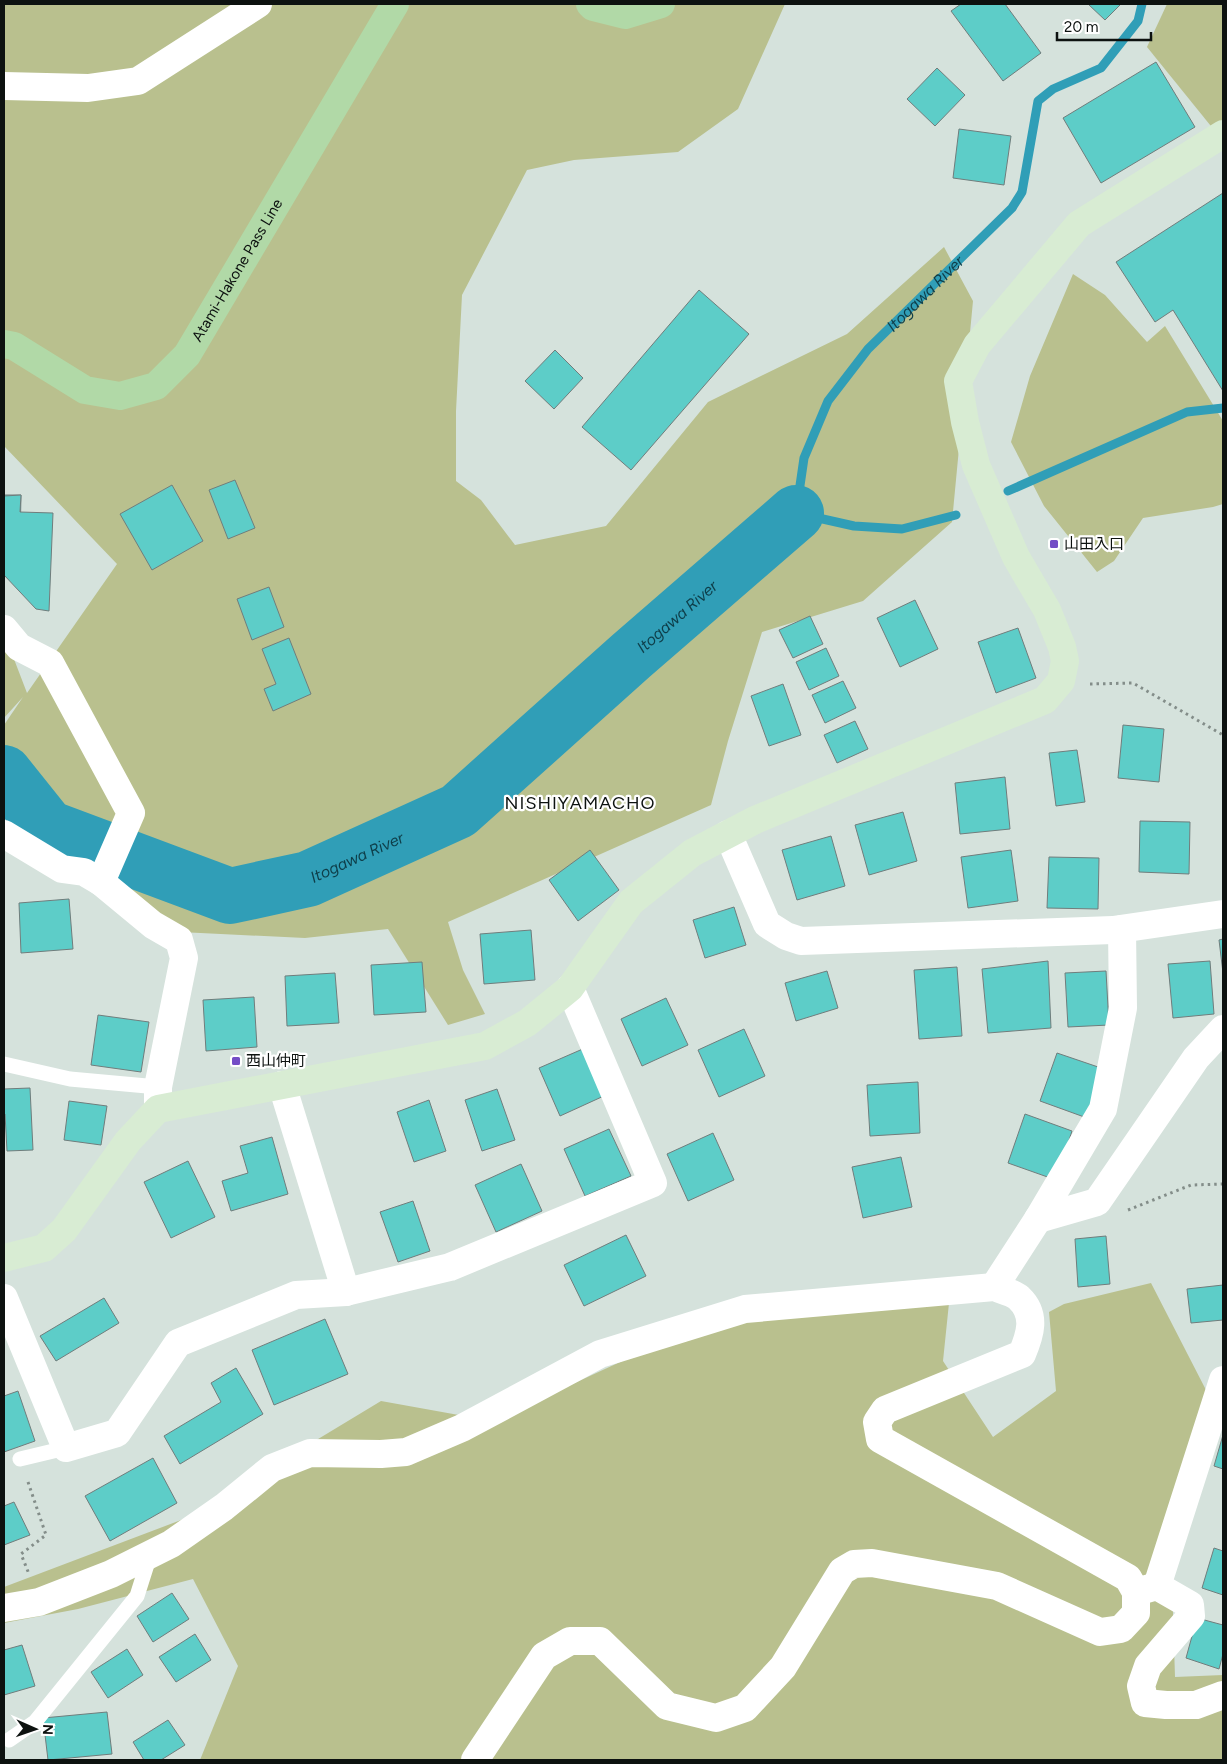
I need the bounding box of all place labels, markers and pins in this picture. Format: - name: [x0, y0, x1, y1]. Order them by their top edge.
- place label: 山田入口: [1064, 535, 1124, 553]
- marker: 山田入口: [1048, 538, 1060, 550]
- place label: 西山仲町: [246, 1052, 306, 1070]
- marker: 西山仲町: [230, 1055, 242, 1067]

